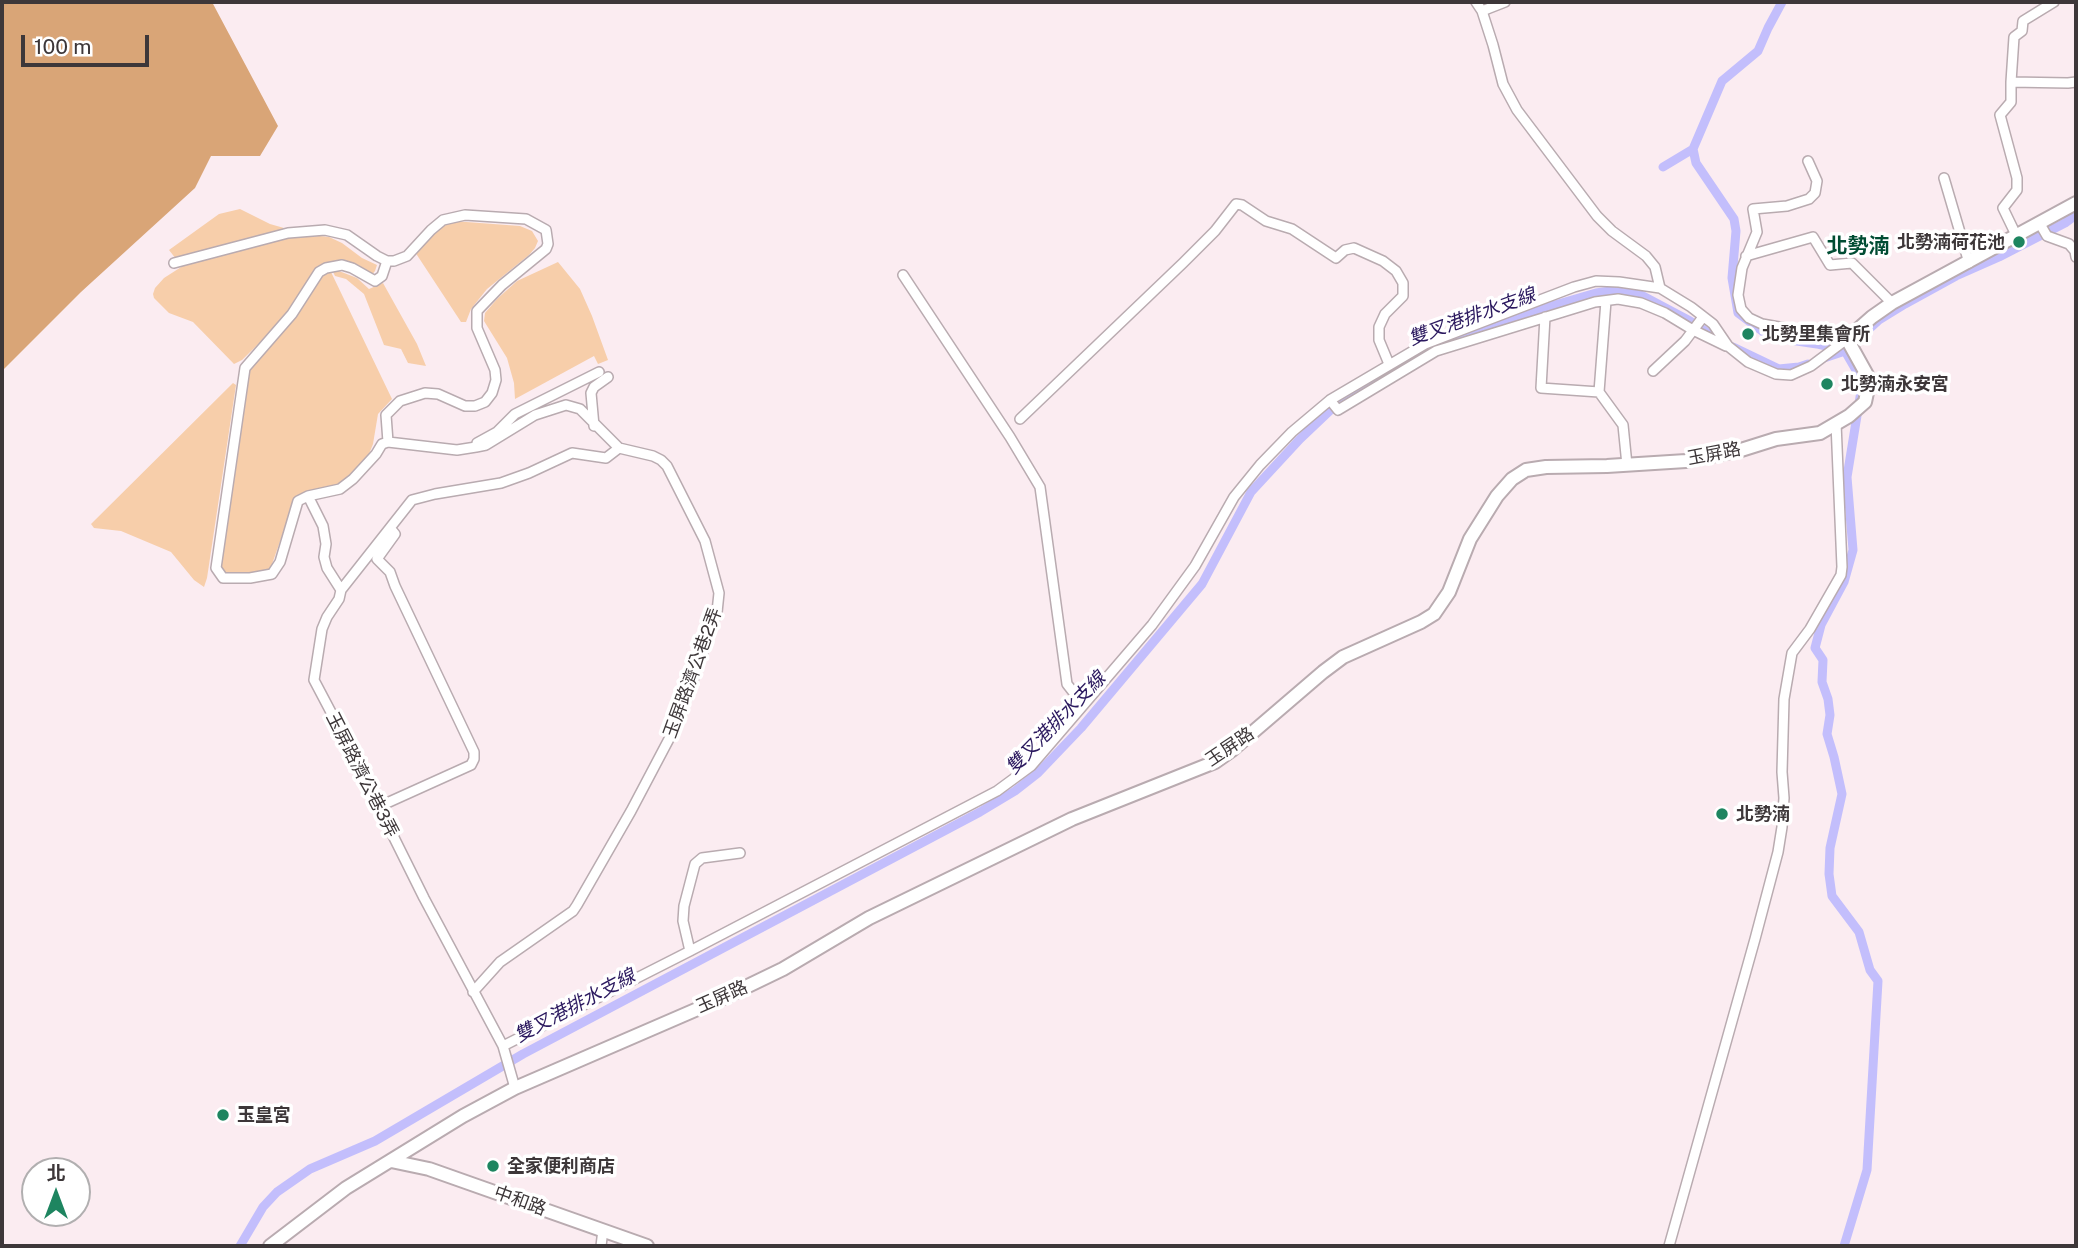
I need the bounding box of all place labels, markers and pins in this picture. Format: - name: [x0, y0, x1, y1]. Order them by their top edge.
- place label: 北勢湳荷花池: [1897, 231, 2005, 253]
- marker: 北勢湳荷花池: [2011, 234, 2027, 250]
- place label: 北勢里集會所: [1762, 323, 1870, 345]
- marker: 北勢里集會所: [1740, 326, 1756, 342]
- place label: 北勢湳永安宮: [1841, 373, 1949, 395]
- marker: 北勢湳永安宮: [1819, 376, 1835, 392]
- place label: 北勢湳: [1736, 803, 1790, 825]
- marker: 北勢湳: [1714, 806, 1730, 822]
- place label: 玉皇宮: [237, 1104, 291, 1126]
- marker: 玉皇宮: [215, 1107, 231, 1123]
- place label: 全家便利商店: [507, 1155, 615, 1177]
- marker: 全家便利商店: [485, 1158, 501, 1174]

